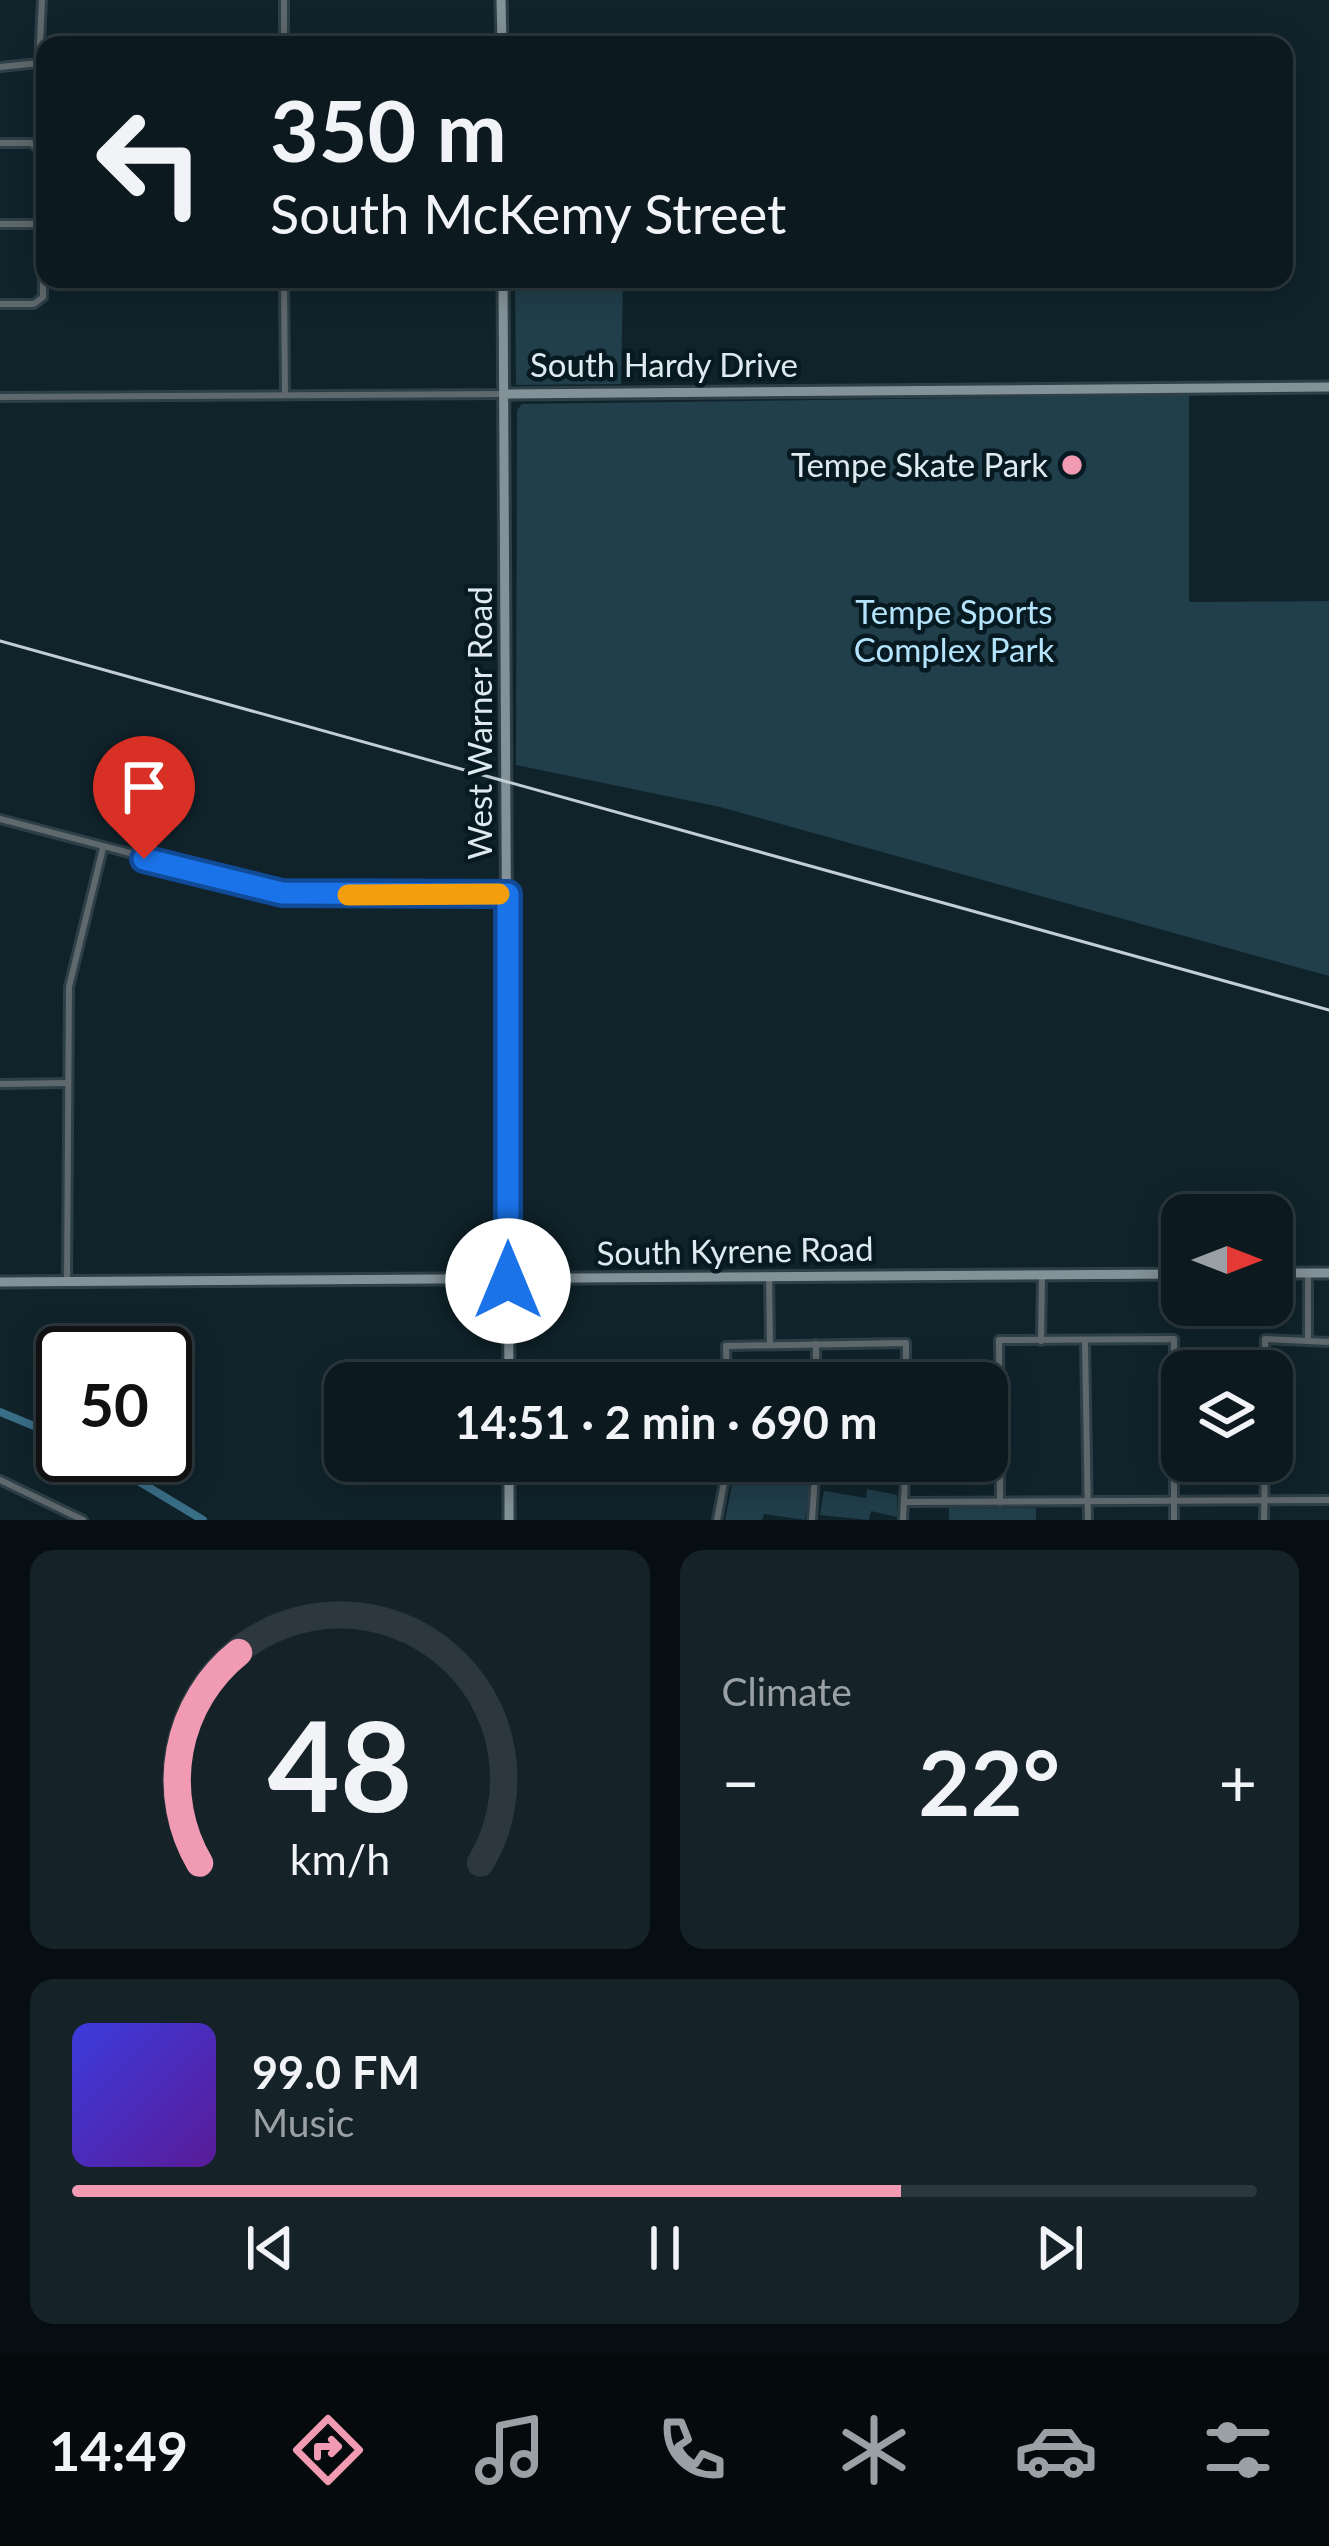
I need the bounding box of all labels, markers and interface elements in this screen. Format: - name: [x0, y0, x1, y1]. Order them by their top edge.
- text: 350 m: [270, 79, 507, 180]
- icon: left: [72, 84, 228, 240]
- text: South McKemy Street: [270, 181, 786, 246]
- street label: South Hardy Drive: [530, 344, 798, 384]
- place label: Tempe Skate Park: [791, 444, 1048, 484]
- marker: Tempe Skate Park: [1059, 452, 1085, 478]
- street label: West Warner Road: [459, 586, 499, 860]
- park label: Tempe Sports Complex Park: [854, 591, 1054, 669]
- pin: [93, 736, 195, 859]
- icon: arrive: [111, 754, 177, 820]
- north arrow: [1161, 1194, 1293, 1326]
- map controls: [1161, 1194, 1293, 1482]
- position arrow: [445, 1218, 571, 1344]
- street label: South Kyrene Road: [596, 1228, 874, 1272]
- speed limit sign: 50: [36, 1326, 192, 1482]
- button: layers: [1161, 1350, 1293, 1482]
- text: 14:51 · 2 min · 690 m: [455, 1395, 877, 1449]
- text: Climate: [722, 1668, 852, 1714]
- text: 48: [267, 1689, 412, 1839]
- text: 22°: [918, 1727, 1060, 1835]
- text: −: [722, 1742, 760, 1821]
- text: +: [1219, 1742, 1257, 1821]
- text: km/h: [290, 1832, 390, 1883]
- text: 99.0 FM: [252, 2045, 420, 2099]
- text: Music: [252, 2099, 354, 2145]
- icon: previous: [237, 2215, 303, 2281]
- icon: pause: [632, 2215, 698, 2281]
- icon: next: [1027, 2215, 1093, 2281]
- icon: directions: [286, 2408, 370, 2492]
- icon: music: [468, 2408, 552, 2492]
- icon: phone: [650, 2408, 734, 2492]
- icon: climate: [832, 2408, 916, 2492]
- icon: car: [1014, 2408, 1098, 2492]
- icon: filters: [1196, 2408, 1280, 2492]
- text: 14:49: [49, 2418, 188, 2483]

